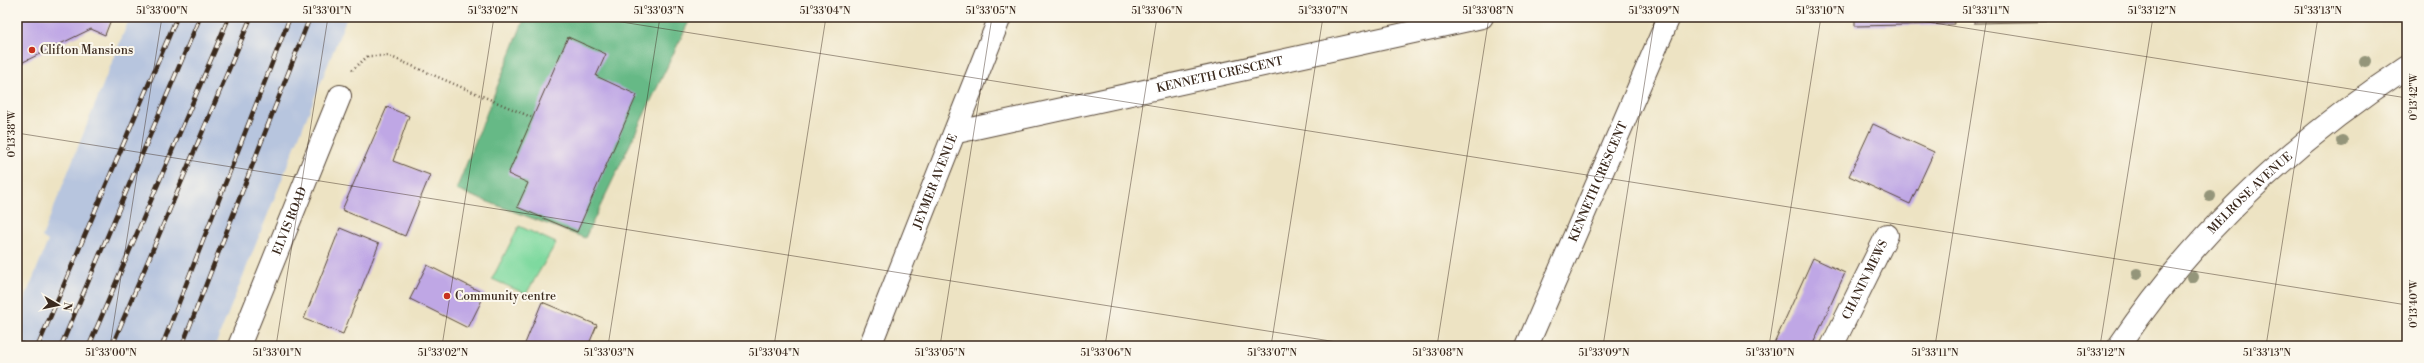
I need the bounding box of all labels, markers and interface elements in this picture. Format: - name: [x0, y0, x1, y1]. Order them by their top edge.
- text: 51°33'00"N: [136, 5, 188, 17]
- text: 51°33'01"N: [303, 5, 352, 17]
- text: 51°33'02"N: [468, 5, 519, 17]
- text: 51°33'03"N: [634, 5, 685, 17]
- text: 51°33'04"N: [800, 5, 851, 17]
- text: 51°33'05"N: [966, 5, 1017, 17]
- text: 51°33'06"N: [1132, 5, 1183, 17]
- text: 51°33'07"N: [1298, 5, 1348, 17]
- text: 51°33'08"N: [1463, 5, 1514, 17]
- text: 51°33'09"N: [1629, 5, 1680, 17]
- text: 51°33'10"N: [1796, 5, 1845, 17]
- text: 51°33'11"N: [1962, 5, 2010, 17]
- text: 51°33'12"N: [2128, 5, 2177, 17]
- text: 51°33'13"N: [2294, 5, 2343, 17]
- place label: Clifton Mansions: [40, 43, 133, 58]
- marker: Clifton Mansions: [27, 45, 37, 55]
- street label: KENNETH CRESCENT: [1155, 54, 1285, 96]
- text: 0°13'42"W: [2408, 73, 2420, 121]
- text: 0°13'38"W: [6, 110, 18, 158]
- street label: KENNETH CRESCENT: [1566, 119, 1631, 244]
- street label: JEYMER AVENUE: [910, 132, 961, 232]
- street label: MELROSE AVENUE: [2205, 149, 2296, 237]
- street label: ELVIS ROAD: [270, 185, 310, 257]
- street label: CHANIN MEWS: [1839, 237, 1891, 322]
- text: 0°13'40"W: [2408, 279, 2420, 328]
- north arrow: [38, 285, 78, 325]
- place label: Community centre: [455, 289, 556, 304]
- marker: Community centre: [442, 291, 452, 301]
- text: N: [59, 301, 74, 312]
- text: 51°33'00"N: [85, 347, 137, 359]
- text: 51°33'01"N: [253, 347, 302, 359]
- text: 51°33'02"N: [418, 347, 469, 359]
- text: 51°33'03"N: [584, 347, 635, 359]
- text: 51°33'04"N: [749, 347, 800, 359]
- text: 51°33'05"N: [915, 347, 966, 359]
- text: 51°33'06"N: [1081, 347, 1132, 359]
- text: 51°33'07"N: [1247, 347, 1297, 359]
- text: 51°33'08"N: [1413, 347, 1464, 359]
- text: 51°33'09"N: [1579, 347, 1630, 359]
- text: 51°33'10"N: [1746, 347, 1795, 359]
- text: 51°33'11"N: [1911, 347, 1959, 359]
- text: 51°33'12"N: [2077, 347, 2126, 359]
- text: 51°33'13"N: [2243, 347, 2292, 359]

